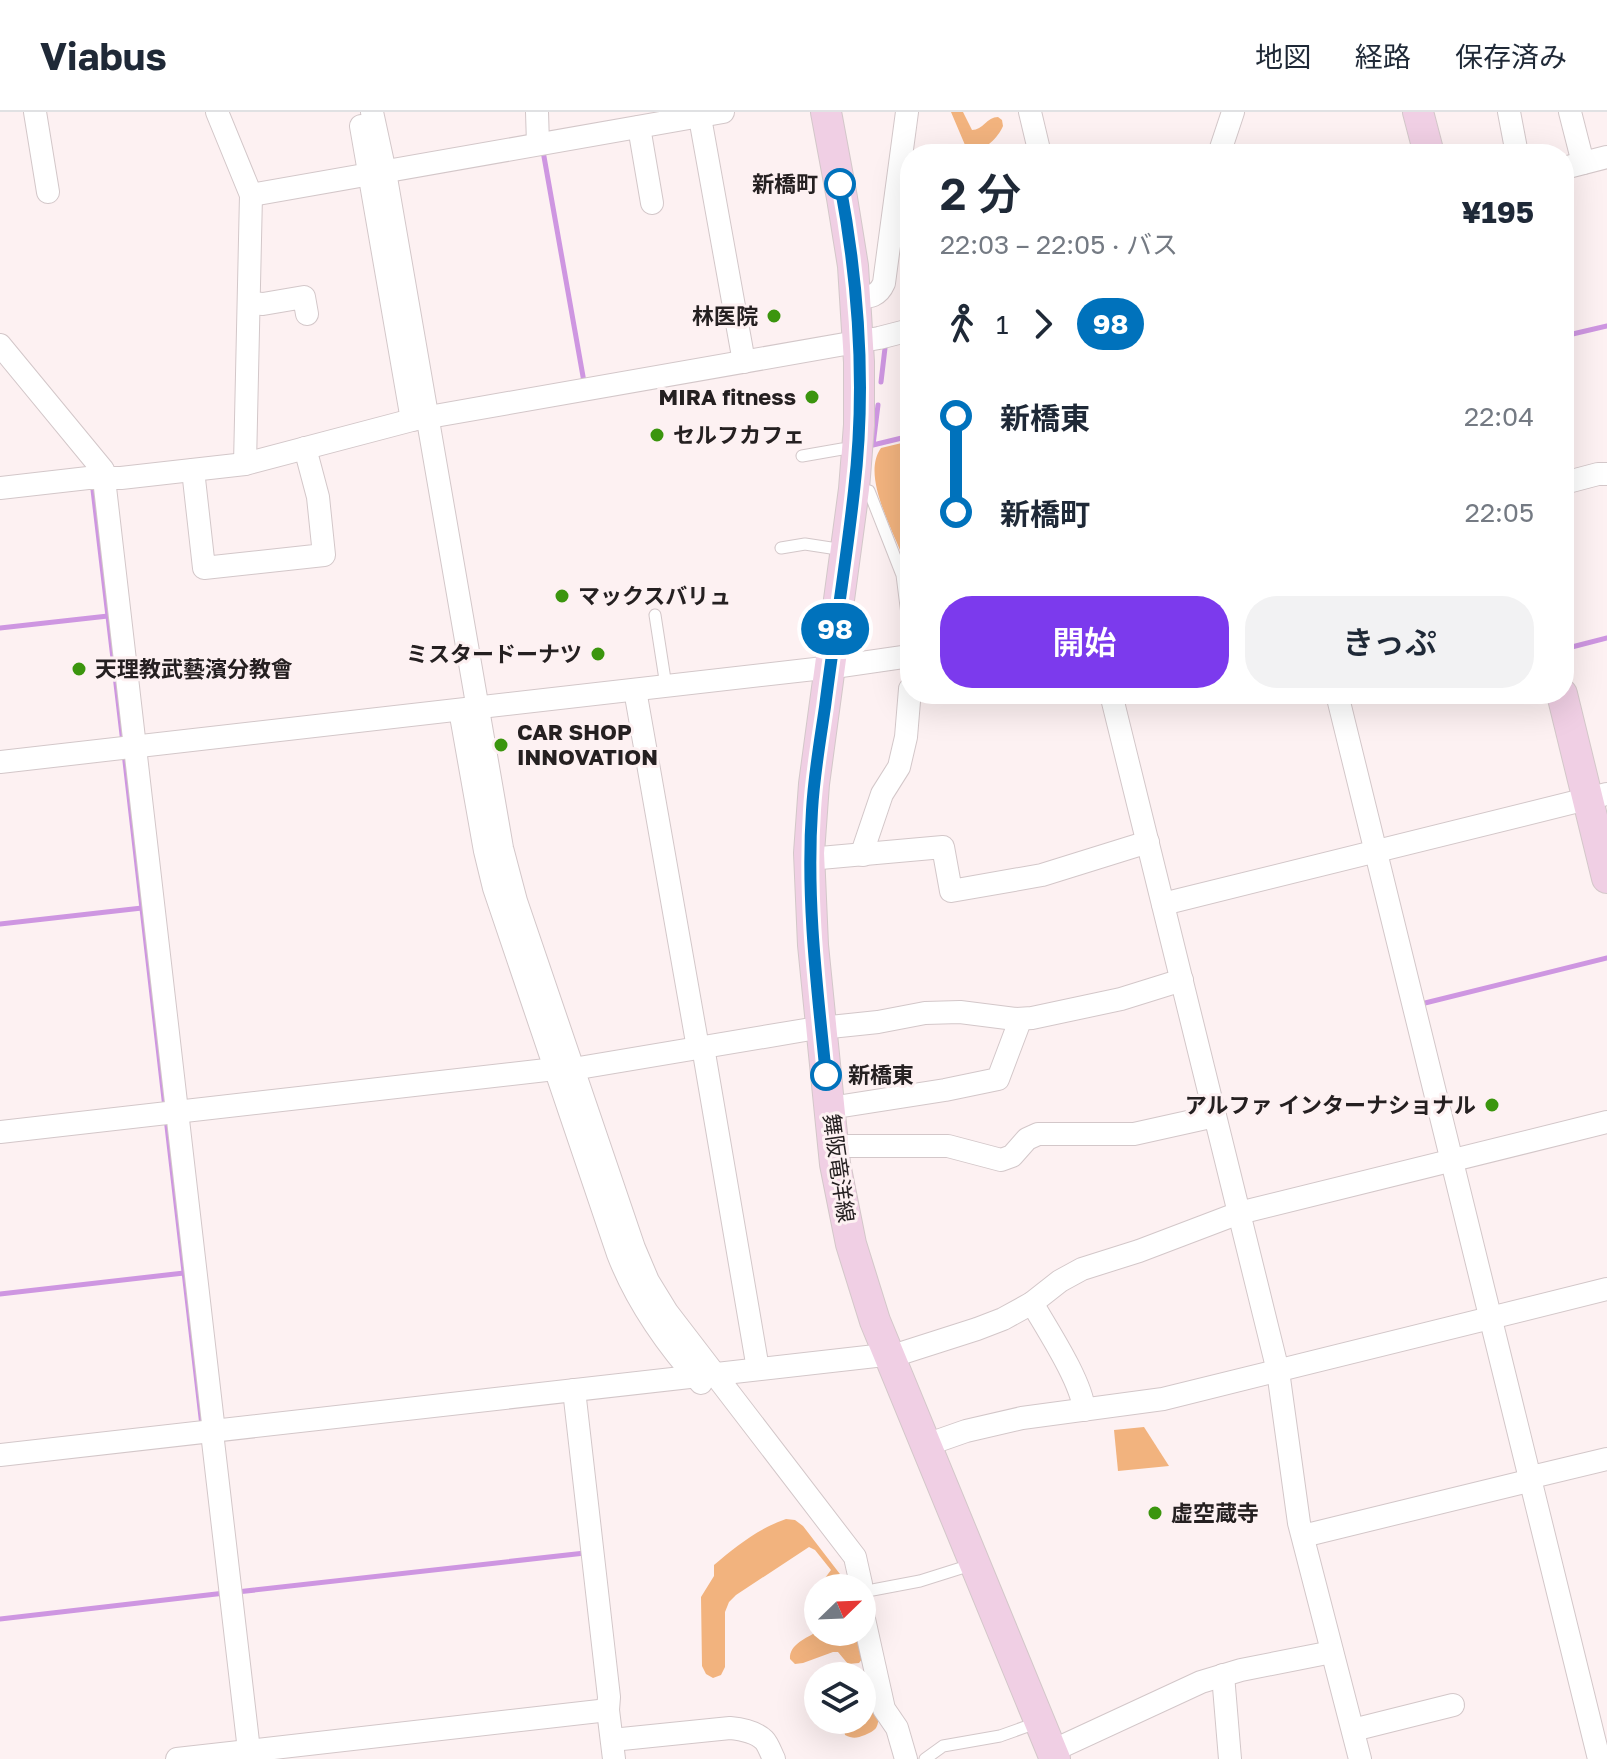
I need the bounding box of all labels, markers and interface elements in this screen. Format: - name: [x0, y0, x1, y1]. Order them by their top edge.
- text: Viabus: [40, 33, 167, 78]
- text: 地図: [1255, 40, 1311, 73]
- text: 経路: [1355, 40, 1411, 73]
- text: 保存済み: [1455, 40, 1567, 73]
- text: 2 分: [940, 167, 1021, 220]
- marker: 新橋町: [825, 169, 855, 199]
- place label: 新橋町: [752, 170, 818, 197]
- text: ¥195: [1461, 194, 1534, 230]
- text: 22:03 – 22:05 · バス: [940, 229, 1178, 260]
- place label: 林医院: [692, 302, 758, 329]
- icon: walk: [940, 302, 984, 346]
- icon: forward: [1021, 302, 1065, 346]
- marker: 林医院: [765, 307, 783, 325]
- text: 98: [1093, 307, 1128, 340]
- text: 1: [996, 309, 1009, 340]
- place label: MIRA fitness: [659, 383, 796, 410]
- marker: MIRA fitness: [803, 388, 821, 406]
- text: 新橋東: [1000, 400, 1090, 436]
- text: 22:04: [1464, 401, 1534, 432]
- place label: セルフカフェ: [673, 421, 805, 448]
- marker: セルフカフェ: [648, 426, 666, 444]
- text: 新橋町: [1000, 496, 1090, 532]
- text: 22:05: [1465, 497, 1534, 528]
- place label: マックスバリュ: [578, 582, 731, 609]
- marker: マックスバリュ: [553, 587, 571, 605]
- button: 開始: [940, 596, 1229, 688]
- button: きっぷ: [1245, 596, 1534, 688]
- line badge: 98: [799, 603, 871, 655]
- text: 98: [817, 612, 853, 645]
- place label: ミスタードーナツ: [406, 640, 582, 667]
- marker: ミスタードーナツ: [589, 645, 607, 663]
- place label: 天理教武藝濱分教會: [95, 655, 293, 682]
- marker: 天理教武藝濱分教會: [70, 660, 88, 678]
- place label: CAR SHOP INNOVATION: [517, 718, 658, 770]
- marker: CAR SHOP INNOVATION: [492, 736, 510, 754]
- marker: 新橋東: [811, 1060, 841, 1090]
- place label: 新橋東: [848, 1061, 914, 1088]
- place label: アルファ インターナショナル: [1185, 1091, 1476, 1118]
- marker: アルファ インターナショナル: [1483, 1096, 1501, 1114]
- street label: 舞阪竜洋線: [818, 1112, 861, 1224]
- place label: 虚空蔵寺: [1171, 1499, 1259, 1526]
- marker: 虚空蔵寺: [1146, 1504, 1164, 1522]
- north arrow: [804, 1574, 876, 1646]
- map controls: [804, 1574, 876, 1734]
- button: layers: [804, 1662, 876, 1734]

